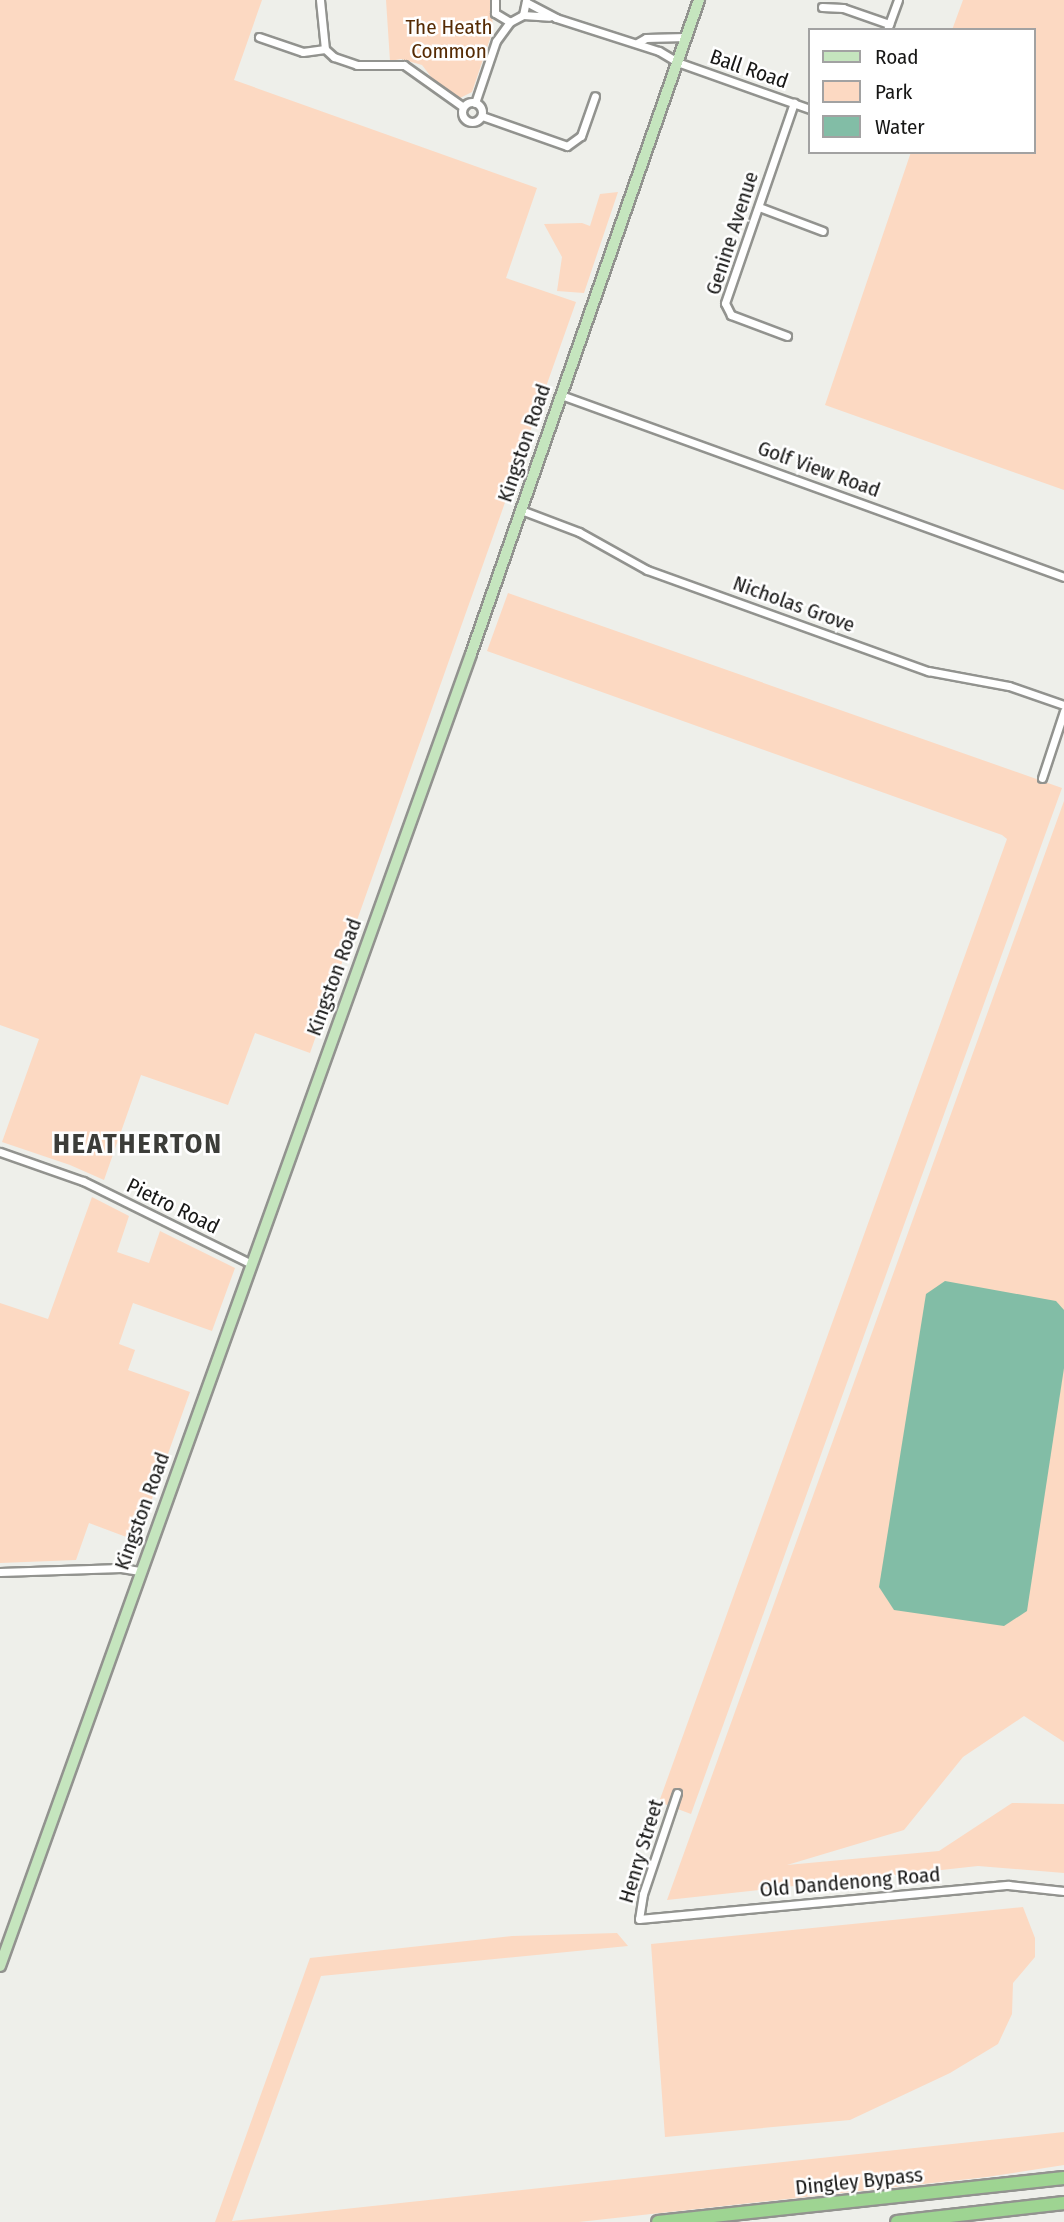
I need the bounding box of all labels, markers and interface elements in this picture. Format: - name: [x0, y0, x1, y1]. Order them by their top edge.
- park label: The Heath Common: [405, 14, 493, 64]
- legend: [808, 28, 1036, 154]
- street label: Ball Road: [707, 44, 791, 94]
- text: Road: [875, 44, 919, 70]
- text: Park: [875, 79, 912, 105]
- text: Water: [875, 114, 925, 140]
- street label: Genine Avenue: [700, 168, 764, 298]
- street label: Kingston Road: [492, 381, 556, 505]
- street label: Golf View Road: [754, 435, 884, 503]
- street label: Nicholas Grove: [730, 570, 858, 638]
- street label: Kingston Road: [301, 915, 367, 1039]
- district label: HEATHERTON: [54, 1127, 222, 1161]
- street label: Pietro Road: [123, 1173, 223, 1239]
- street label: Kingston Road: [109, 1449, 175, 1573]
- street label: Henry Street: [613, 1796, 669, 1906]
- street label: Old Dandenong Road: [759, 1862, 941, 1902]
- street label: Dingley Bypass: [794, 2162, 924, 2200]

